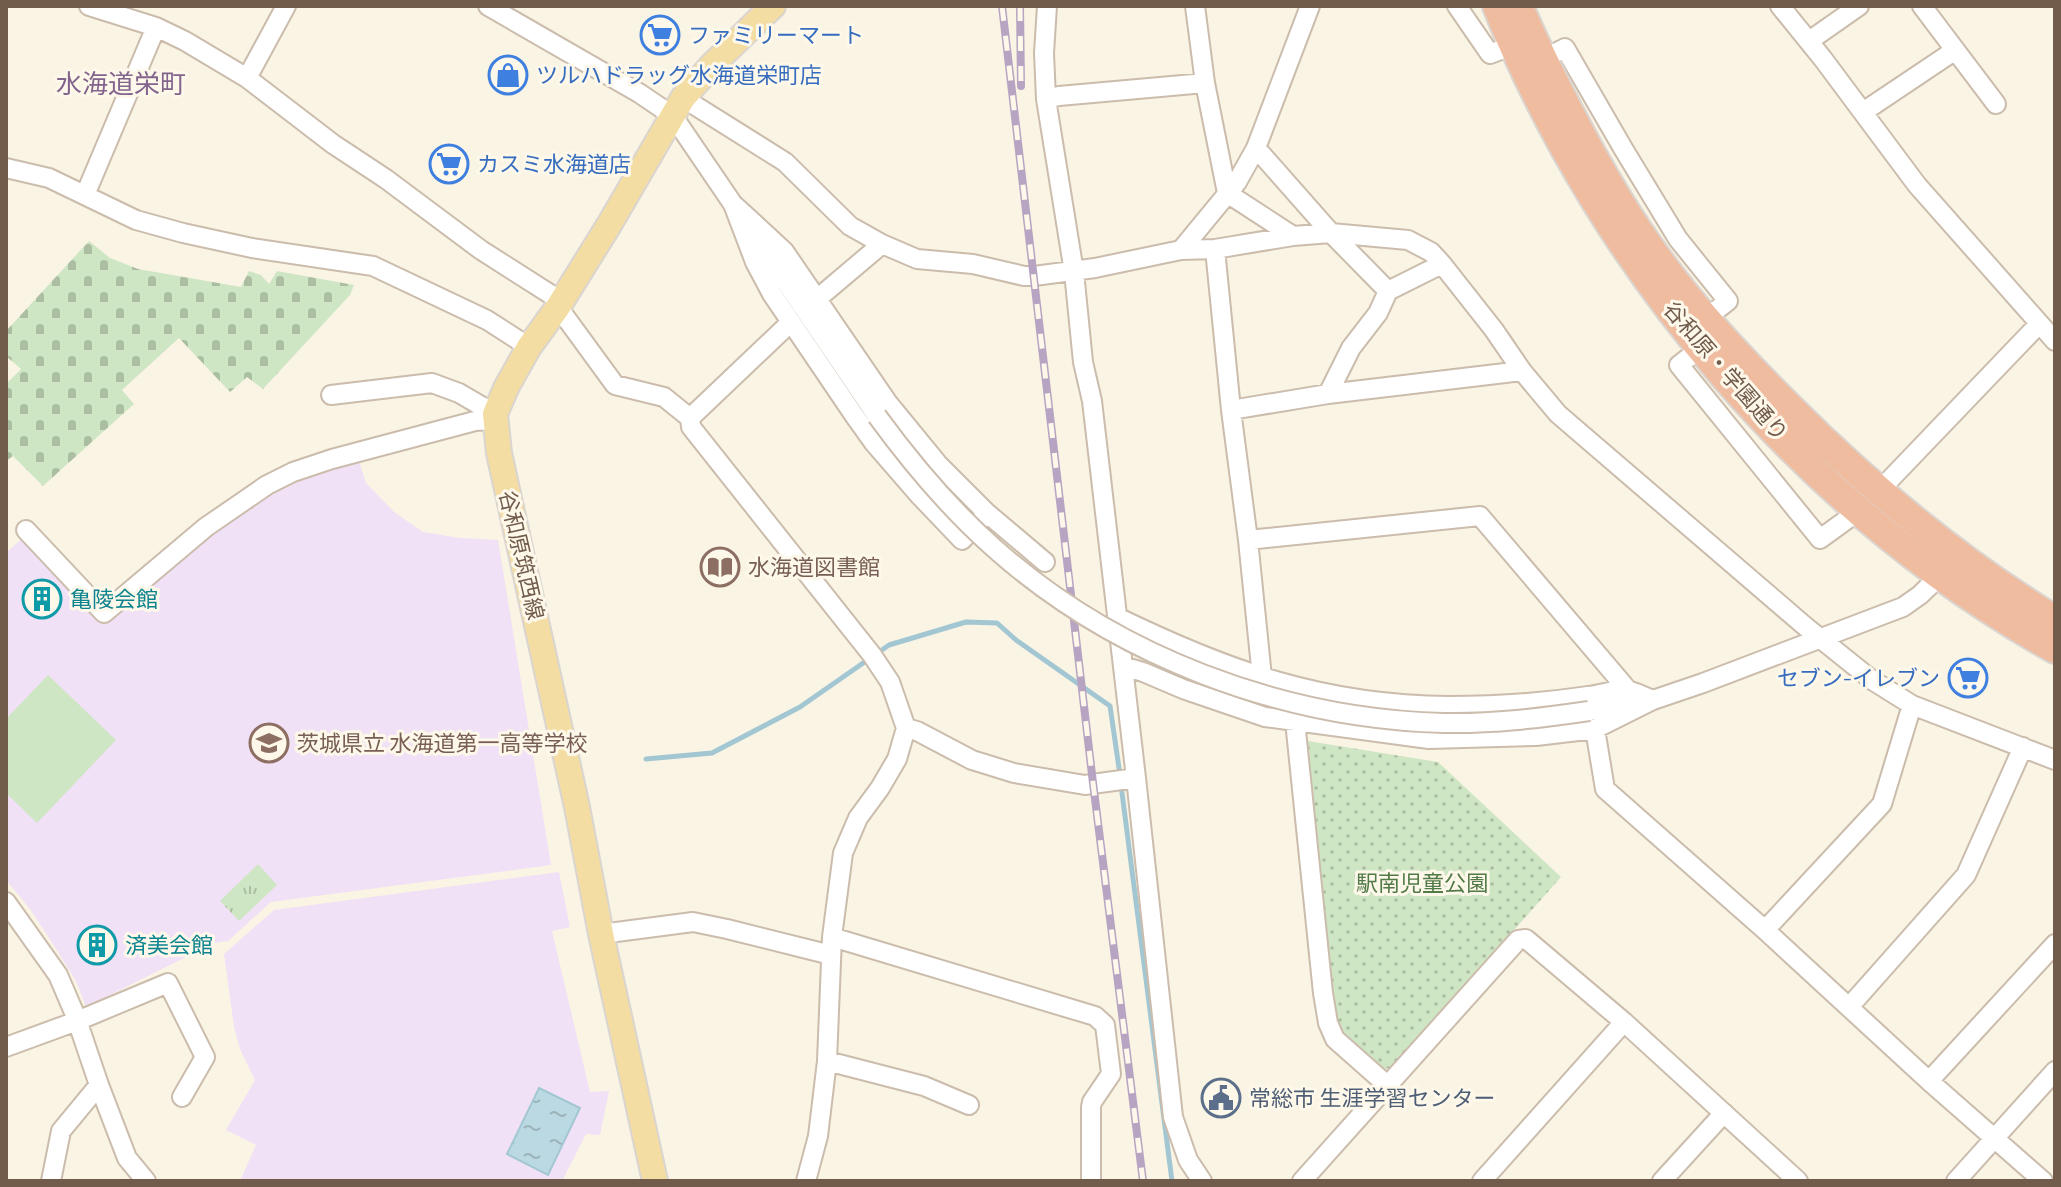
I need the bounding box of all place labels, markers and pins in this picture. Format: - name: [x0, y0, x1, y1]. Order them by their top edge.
- supermarket icon: ファミリーマート: [639, 14, 681, 56]
- place label: ファミリーマート: [688, 20, 864, 50]
- shop icon: ツルハドラッグ水海道栄町店: [487, 54, 529, 96]
- place label: ツルハドラッグ水海道栄町店: [536, 60, 822, 90]
- supermarket icon: カスミ水海道店: [428, 143, 470, 185]
- place label: カスミ水海道店: [477, 149, 631, 179]
- library icon: 水海道図書館: [699, 546, 741, 588]
- place label: 水海道図書館: [748, 552, 880, 582]
- building icon: 亀陵会館: [21, 578, 63, 620]
- place label: 亀陵会館: [70, 584, 158, 614]
- supermarket icon: セブン-イレブン: [1947, 657, 1989, 699]
- place label: セブン-イレブン: [1777, 663, 1940, 693]
- school or university icon: 茨城県立 水海道第一高等学校: [248, 722, 290, 764]
- place label: 茨城県立 水海道第一高等学校: [297, 728, 587, 758]
- building icon: 済美会館: [76, 924, 118, 966]
- place label: 済美会館: [125, 930, 213, 960]
- public building icon: 常総市 生涯学習センター: [1200, 1077, 1242, 1119]
- place label: 常総市 生涯学習センター: [1249, 1083, 1495, 1113]

